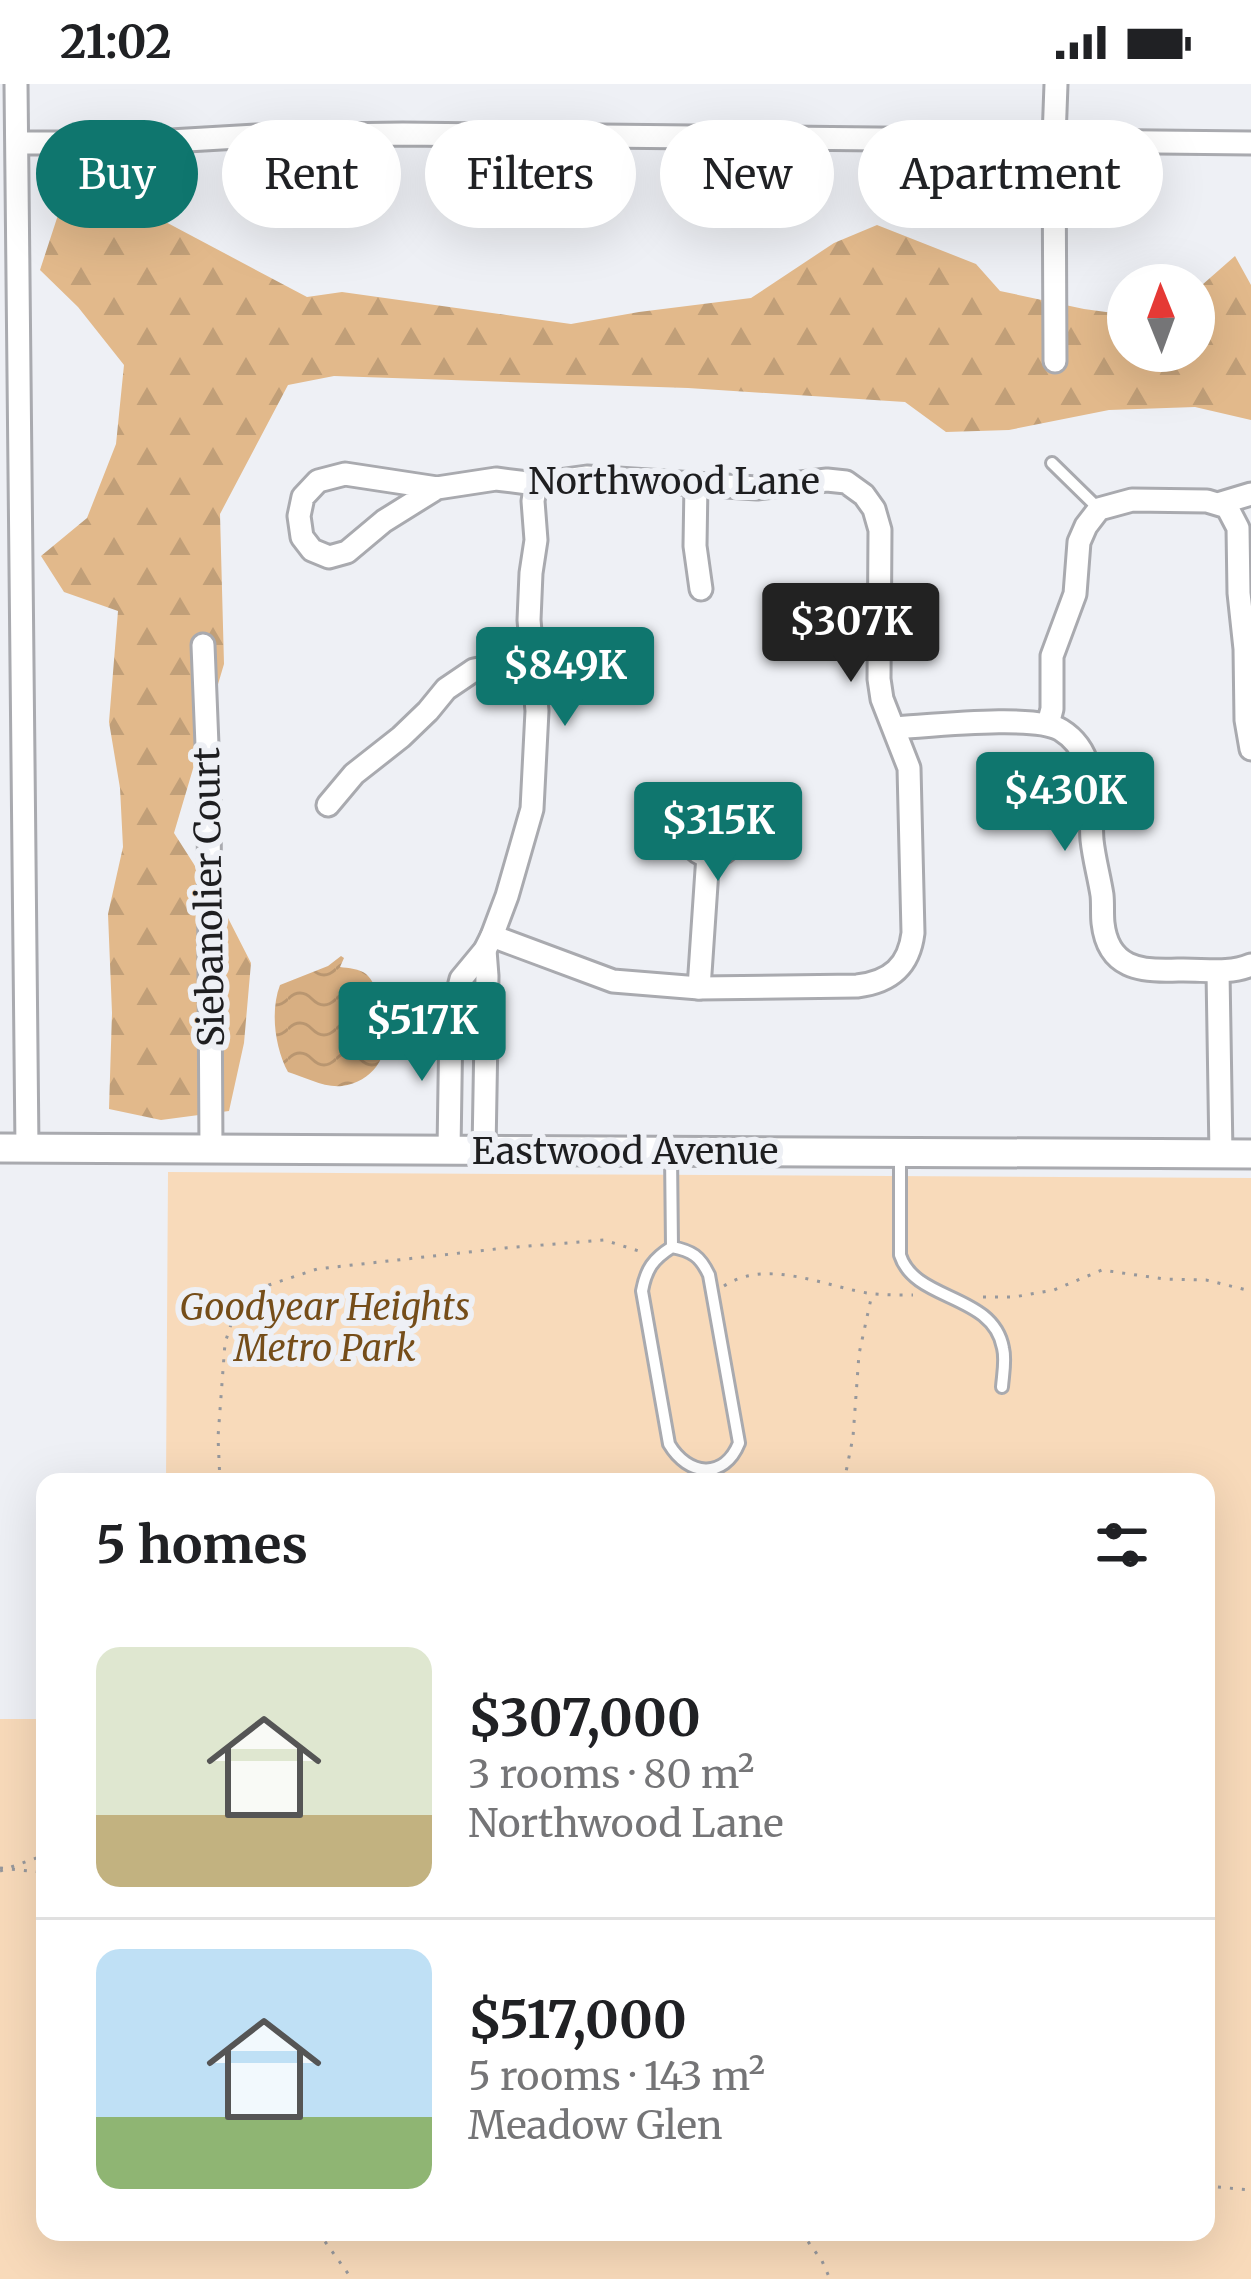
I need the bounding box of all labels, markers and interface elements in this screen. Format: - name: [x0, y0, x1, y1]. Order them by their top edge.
- text: 21:02: [60, 14, 172, 70]
- chip: Buy: [36, 120, 198, 228]
- chip: Rent: [222, 120, 401, 228]
- chip: Filters: [425, 120, 636, 228]
- chip: New: [660, 120, 834, 228]
- chip: Apartment: [858, 120, 1163, 228]
- north arrow: [1107, 264, 1215, 372]
- map controls: [1107, 264, 1215, 372]
- street label: Northwood Lane: [528, 459, 820, 504]
- pin: $307K: [767, 583, 935, 685]
- text: $307K: [789, 597, 913, 646]
- pin: $849K: [481, 627, 649, 729]
- text: $849K: [503, 641, 627, 690]
- street label: Siebanolier Court: [184, 747, 234, 1047]
- pin: $430K: [981, 752, 1149, 854]
- text: $430K: [1003, 766, 1127, 815]
- pin: $315K: [634, 782, 802, 884]
- text: $315K: [661, 796, 775, 845]
- pin: $517K: [338, 982, 506, 1084]
- text: $517K: [366, 996, 478, 1045]
- street label: Eastwood Avenue: [472, 1129, 778, 1174]
- park label: Goodyear Heights Metro Park: [180, 1285, 470, 1371]
- icon: filters: [1089, 1512, 1155, 1578]
- text: 5 homes: [96, 1513, 308, 1577]
- text: $307,000: [468, 1686, 701, 1750]
- icon: home: [192, 1695, 336, 1839]
- text: 3 rooms · 80 m²: [468, 1750, 754, 1799]
- text: Northwood Lane: [468, 1799, 784, 1848]
- text: $517,000: [468, 1988, 687, 2052]
- icon: home: [192, 1997, 336, 2141]
- text: 5 rooms · 143 m²: [468, 2052, 765, 2101]
- text: Meadow Glen: [468, 2101, 723, 2150]

